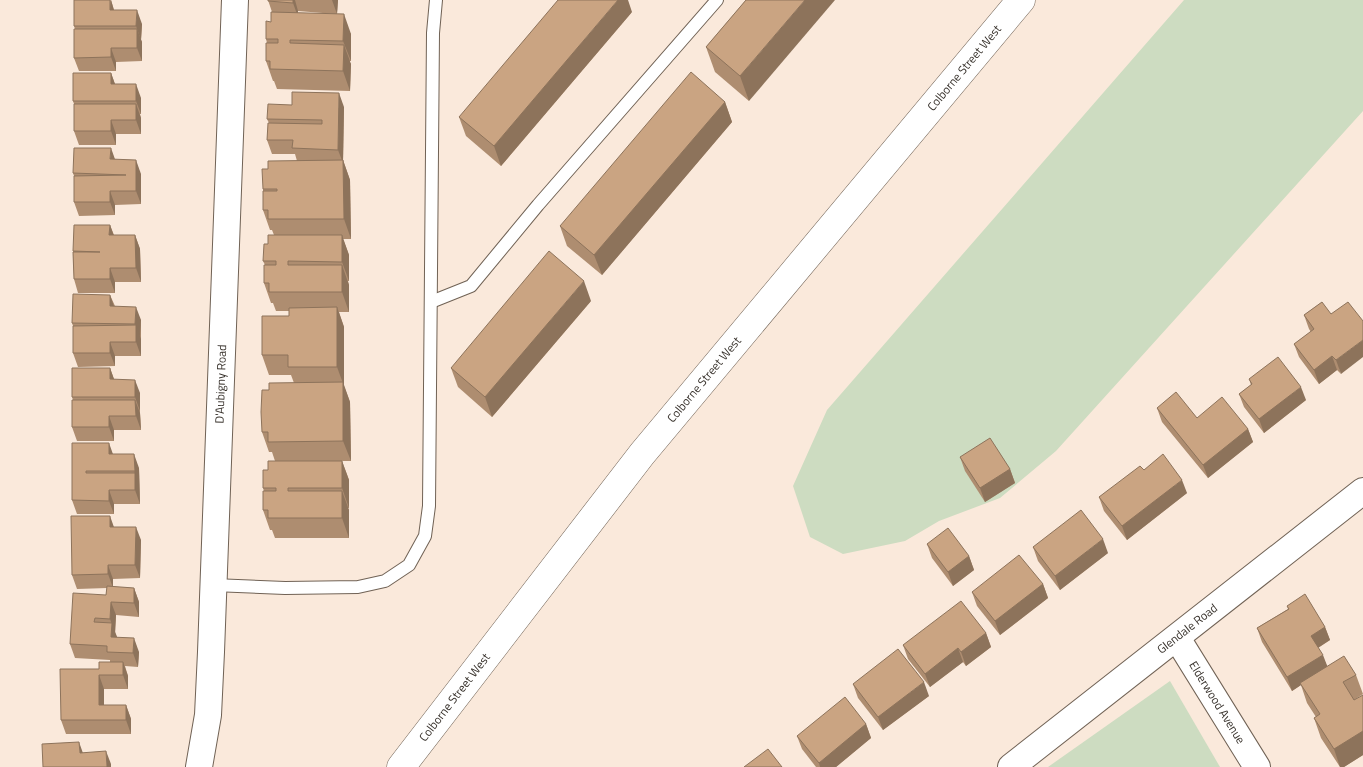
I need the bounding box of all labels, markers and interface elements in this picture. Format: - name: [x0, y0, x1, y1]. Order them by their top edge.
- street label: Colborne Street West: [922, 20, 1006, 115]
- street label: Colborne Street West: [662, 331, 746, 427]
- street label: D'Aubigny Road: [209, 344, 231, 424]
- street label: Glendale Road: [1153, 599, 1221, 658]
- street label: Colborne Street West: [414, 648, 495, 745]
- street label: Elderwood Avenue: [1185, 657, 1250, 747]

